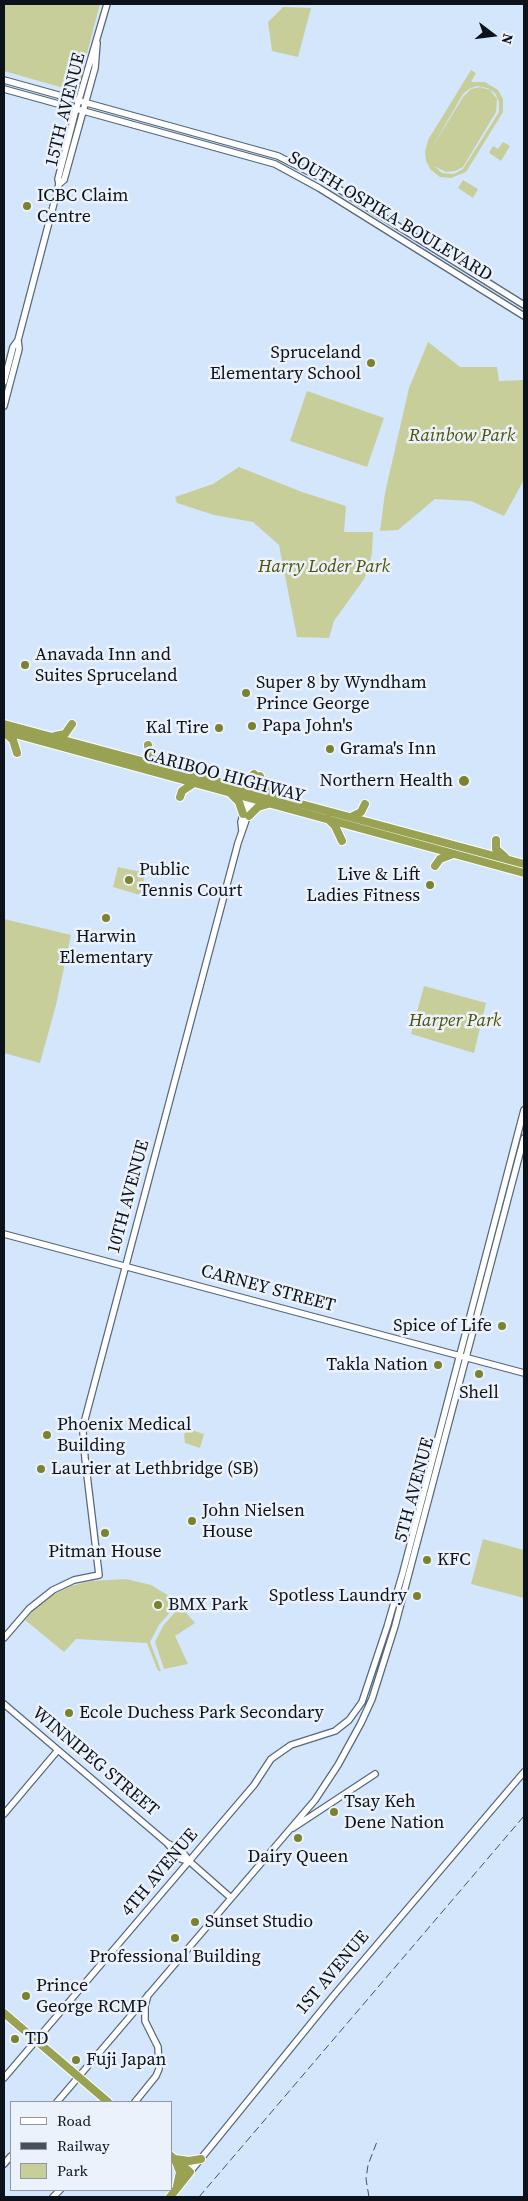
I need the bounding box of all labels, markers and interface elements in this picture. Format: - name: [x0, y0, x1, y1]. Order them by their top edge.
- north arrow: [468, 10, 518, 60]
- text: N: [497, 31, 518, 46]
- street label: 15TH AVENUE: [41, 51, 91, 169]
- street label: SOUTH OSPIKA BOULEVARD: [284, 147, 496, 287]
- place label: ICBC Claim Centre: [37, 185, 129, 228]
- marker: ICBC Claim Centre: [21, 200, 33, 212]
- place label: Spruceland Elementary School: [210, 342, 361, 384]
- marker: Spruceland Elementary School: [365, 357, 377, 369]
- park label: Rainbow Park: [409, 425, 515, 447]
- park label: Harry Loder Park: [258, 556, 390, 578]
- place label: Anavada Inn and Suites Spruceland: [35, 644, 178, 686]
- marker: Anavada Inn and Suites Spruceland: [19, 659, 31, 671]
- place label: Super 8 by Wyndham Prince George: [256, 672, 427, 714]
- marker: Super 8 by Wyndham Prince George: [240, 687, 252, 699]
- place label: Papa John's: [262, 715, 353, 737]
- place label: Kal Tire: [146, 717, 209, 739]
- marker: Papa John's: [246, 720, 258, 732]
- marker: Kal Tire: [213, 722, 225, 734]
- place label: Grama's Inn: [340, 738, 436, 760]
- marker: Grama's Inn: [324, 743, 336, 755]
- street label: CARIBOO HIGHWAY: [141, 744, 307, 808]
- place label: Northern Health: [320, 770, 453, 792]
- marker: Northern Health: [457, 774, 471, 788]
- place label: Public Tennis Court: [139, 859, 242, 902]
- place label: Live & Lift Ladies Fitness: [306, 864, 420, 906]
- marker: Public Tennis Court: [123, 874, 135, 886]
- marker: Live & Lift Ladies Fitness: [424, 879, 436, 891]
- marker: Harwin Elementary: [100, 912, 112, 924]
- place label: Harwin Elementary: [59, 926, 153, 969]
- park label: Harper Park: [409, 1010, 501, 1032]
- street label: 10TH AVENUE: [103, 1138, 155, 1256]
- street label: CARNEY STREET: [198, 1261, 338, 1317]
- place label: Spice of Life: [393, 1315, 492, 1337]
- marker: Spice of Life: [496, 1320, 508, 1332]
- place label: Takla Nation: [326, 1354, 428, 1376]
- marker: Takla Nation: [432, 1359, 444, 1371]
- marker: Shell: [473, 1368, 485, 1380]
- place label: Shell: [459, 1382, 499, 1404]
- place label: Phoenix Medical Building: [57, 1414, 191, 1456]
- marker: Phoenix Medical Building: [41, 1429, 53, 1441]
- street label: 5TH AVENUE: [391, 1435, 439, 1545]
- place label: Laurier at Lethbridge (SB): [51, 1458, 259, 1480]
- marker: Laurier at Lethbridge (SB): [35, 1463, 47, 1475]
- place label: John Nielsen House: [202, 1500, 305, 1542]
- marker: John Nielsen House: [186, 1515, 198, 1527]
- marker: Pitman House: [99, 1527, 111, 1539]
- place label: Pitman House: [48, 1541, 162, 1563]
- place label: KFC: [437, 1549, 471, 1571]
- marker: KFC: [421, 1554, 433, 1566]
- place label: Spotless Laundry: [269, 1585, 407, 1607]
- marker: Spotless Laundry: [411, 1590, 423, 1602]
- place label: BMX Park: [168, 1594, 248, 1616]
- marker: BMX Park: [152, 1599, 164, 1611]
- place label: Ecole Duchess Park Secondary: [79, 1702, 324, 1724]
- street label: WINNIPEG STREET: [27, 1703, 163, 1821]
- marker: Ecole Duchess Park Secondary: [63, 1707, 75, 1719]
- place label: Tsay Keh Dene Nation: [344, 1791, 444, 1834]
- marker: Tsay Keh Dene Nation: [328, 1806, 340, 1818]
- street label: 4TH AVENUE: [117, 1825, 203, 1921]
- marker: Dairy Queen: [292, 1832, 304, 1844]
- place label: Dairy Queen: [248, 1846, 348, 1868]
- place label: Sunset Studio: [205, 1911, 313, 1933]
- marker: Sunset Studio: [189, 1916, 201, 1928]
- street label: 1ST AVENUE: [292, 1927, 374, 2019]
- marker: Professional Building: [169, 1932, 181, 1944]
- place label: Professional Building: [89, 1946, 261, 1968]
- place label: Prince George RCMP: [36, 1975, 147, 2018]
- marker: Prince George RCMP: [20, 1990, 32, 2002]
- place label: TD: [25, 2028, 49, 2050]
- marker: TD: [9, 2033, 21, 2045]
- place label: Fuji Japan: [86, 2049, 167, 2071]
- marker: Fuji Japan: [70, 2054, 82, 2066]
- legend: [10, 2101, 172, 2191]
- text: Road: [57, 2110, 91, 2131]
- text: Railway: [57, 2135, 110, 2156]
- text: Park: [57, 2160, 88, 2181]

